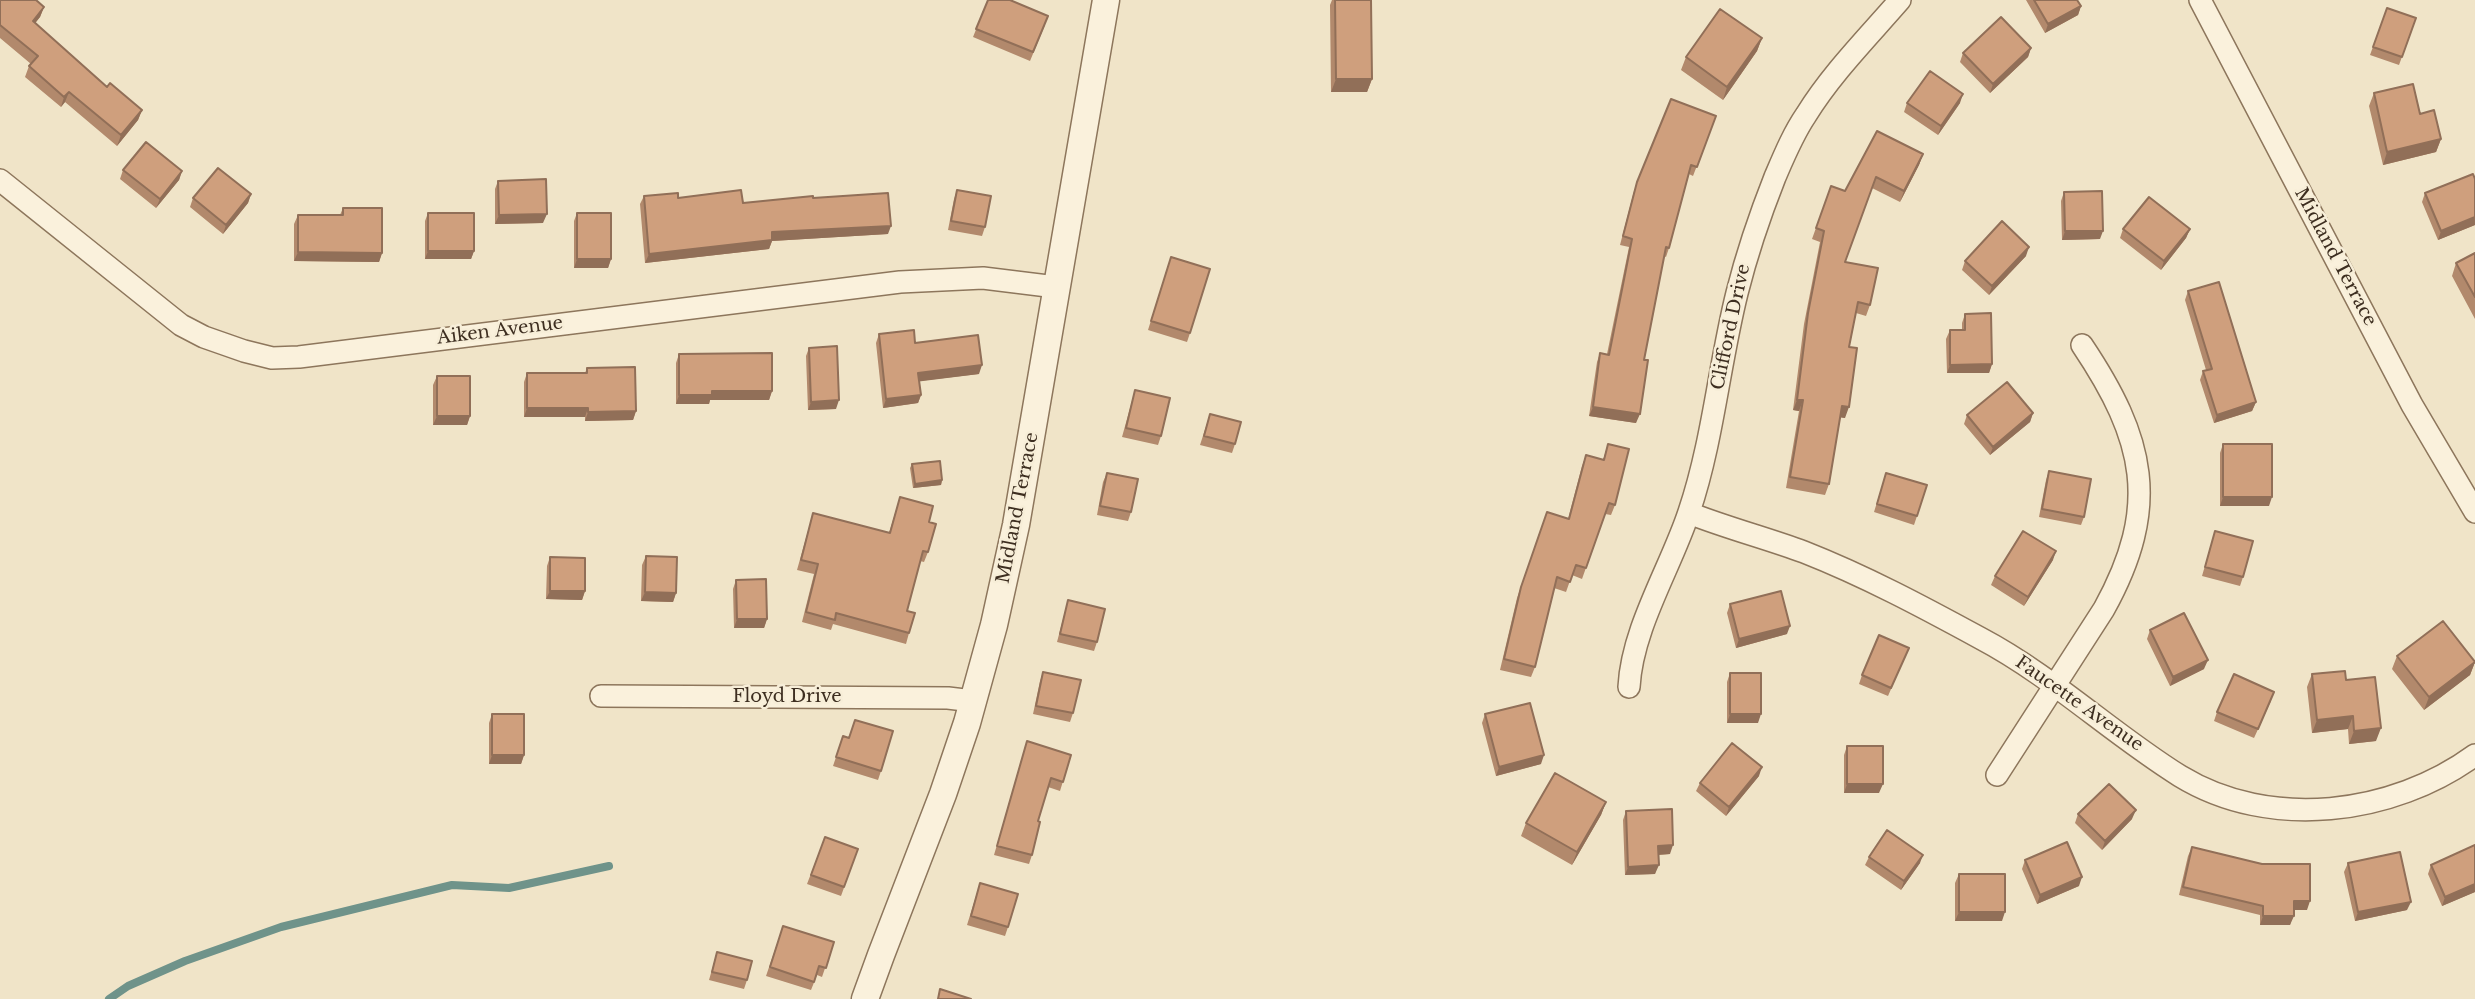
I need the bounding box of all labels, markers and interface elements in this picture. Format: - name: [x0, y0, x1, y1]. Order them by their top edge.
- street label: Midland Terrace: [2289, 184, 2381, 330]
- street label: Clifford Drive: [1707, 262, 1755, 392]
- street label: Aiken Avenue: [436, 313, 564, 349]
- street label: Midland Terrace: [993, 431, 1043, 585]
- street label: Faucette Avenue: [2011, 652, 2147, 756]
- street label: Floyd Drive: [732, 686, 842, 708]

